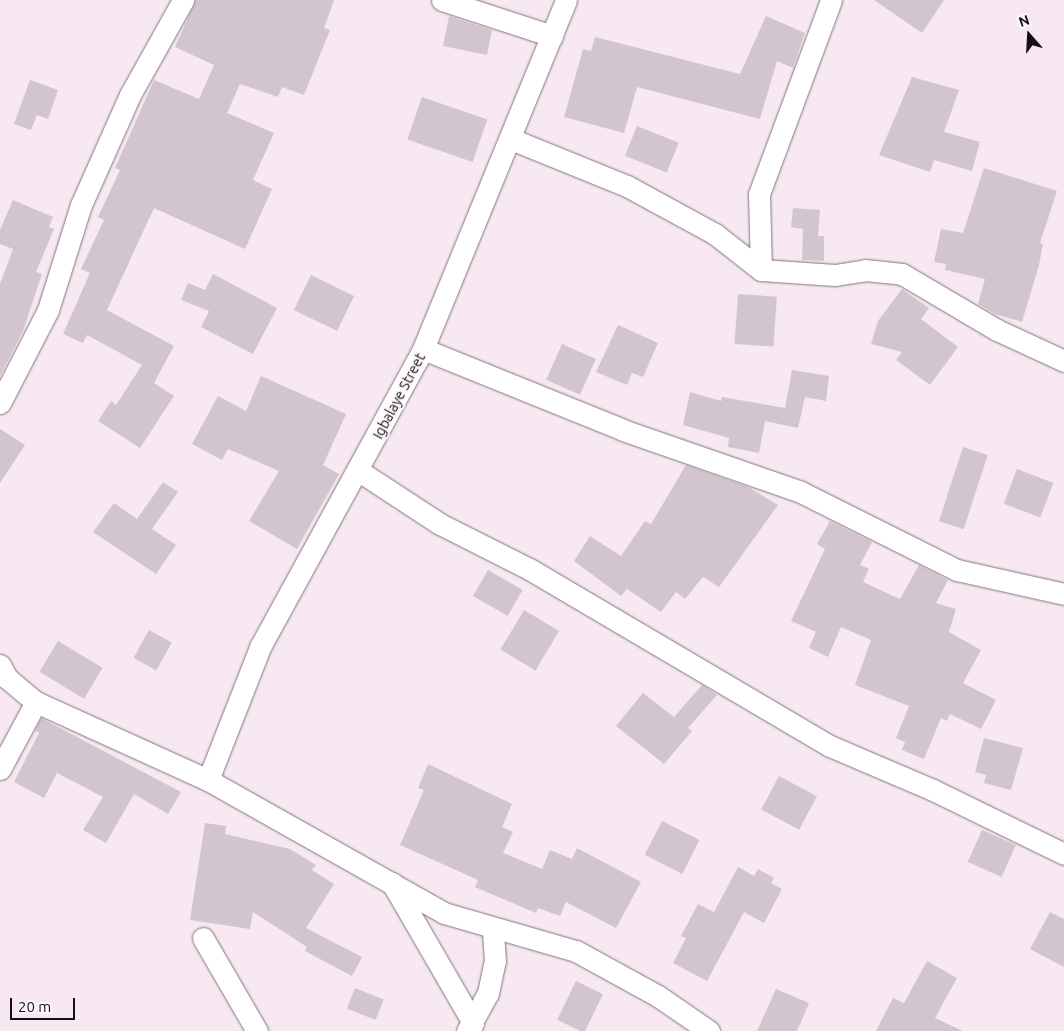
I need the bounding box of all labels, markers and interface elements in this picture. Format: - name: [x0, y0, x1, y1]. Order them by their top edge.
- north arrow: [1004, 10, 1054, 60]
- text: N: [1017, 12, 1032, 30]
- street label: Igbalaye Street: [369, 350, 429, 442]
- scale bar: [12, 988, 78, 1020]
- text: 20 m: [18, 998, 51, 1015]

